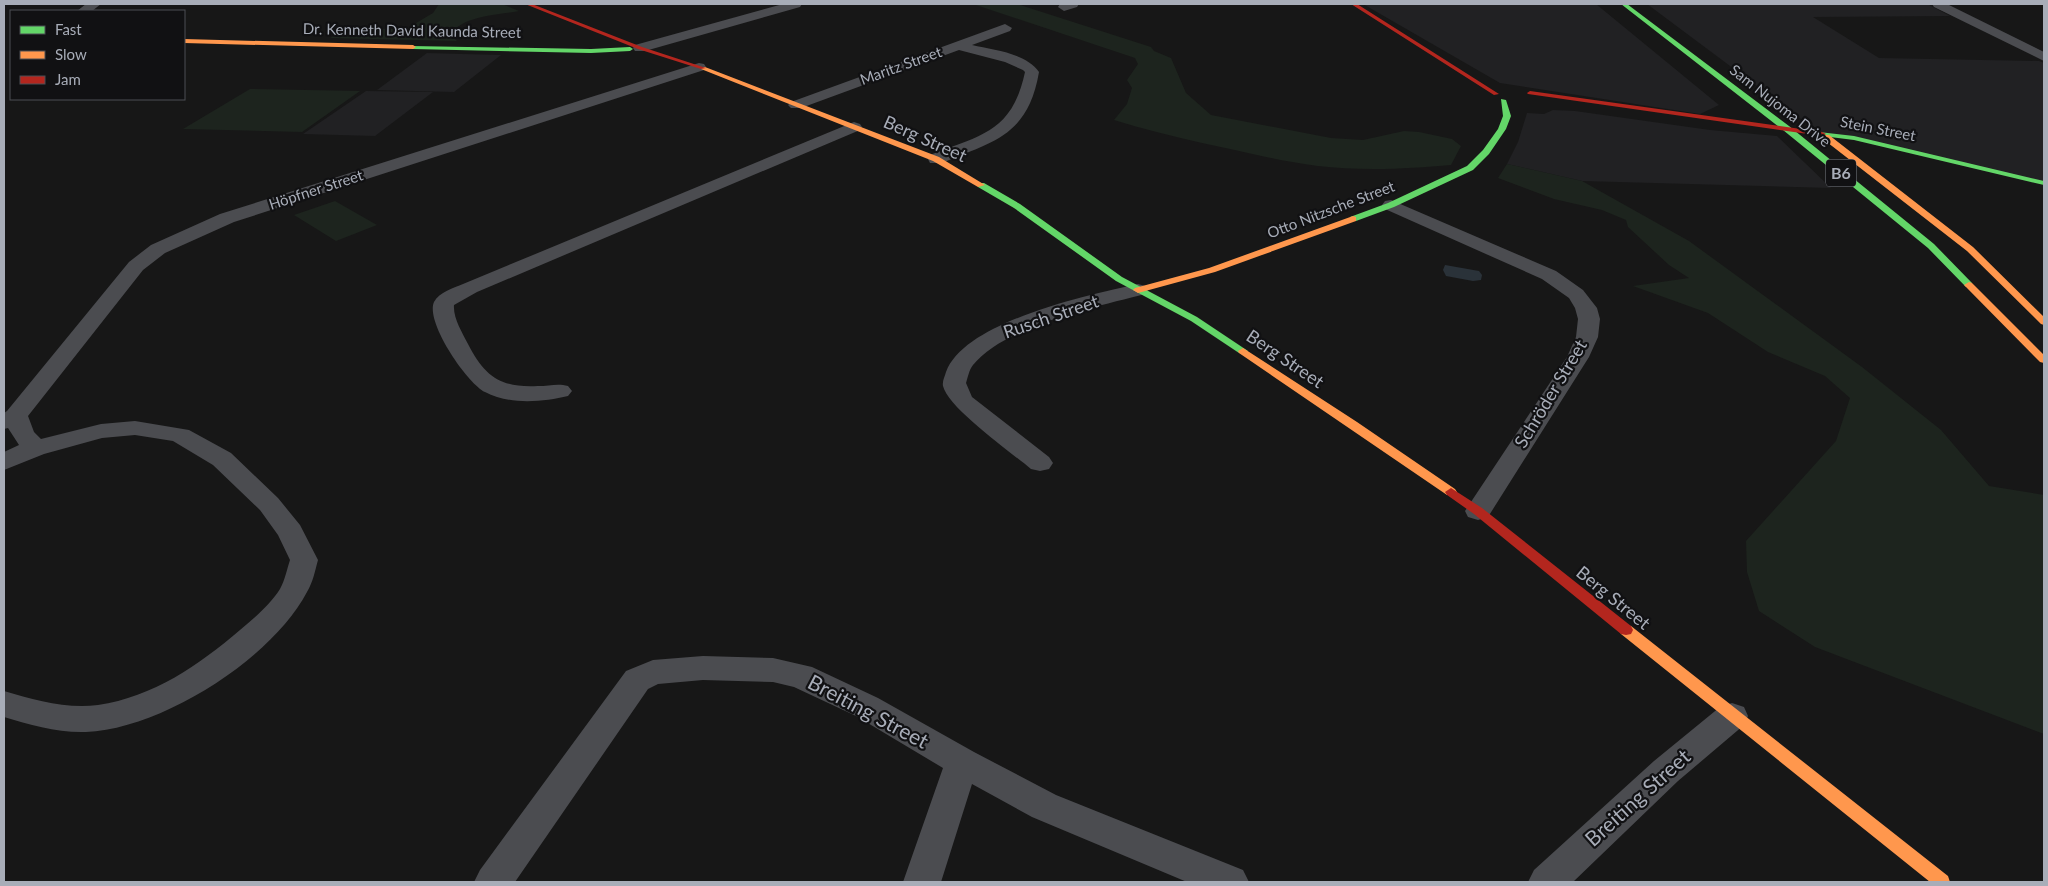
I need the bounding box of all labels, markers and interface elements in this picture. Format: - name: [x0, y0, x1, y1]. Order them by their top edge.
- legend: [10, 10, 185, 100]
- street label: Dr. Kenneth David Kaunda Street: [303, 19, 522, 41]
- text: Fast: [55, 20, 82, 38]
- street label: Maritz Street: [857, 42, 945, 88]
- text: Slow: [55, 45, 87, 63]
- street label: Sam Nujoma Drive: [1727, 60, 1835, 150]
- text: Jam: [55, 70, 81, 88]
- street label: Berg Street: [880, 110, 971, 166]
- street label: Stein Street: [1839, 112, 1918, 144]
- road number: B6: [1826, 160, 1856, 187]
- street label: Höpfner Street: [266, 165, 366, 213]
- street label: Otto Nitzsche Street: [1264, 176, 1397, 242]
- street label: Rusch Street: [1000, 289, 1102, 343]
- street label: Berg Street: [1243, 324, 1329, 392]
- street label: Schröder Street: [1509, 335, 1591, 452]
- street label: Berg Street: [1572, 561, 1655, 634]
- street label: Breiting Street: [804, 668, 934, 753]
- street label: Breiting Street: [1579, 743, 1695, 851]

